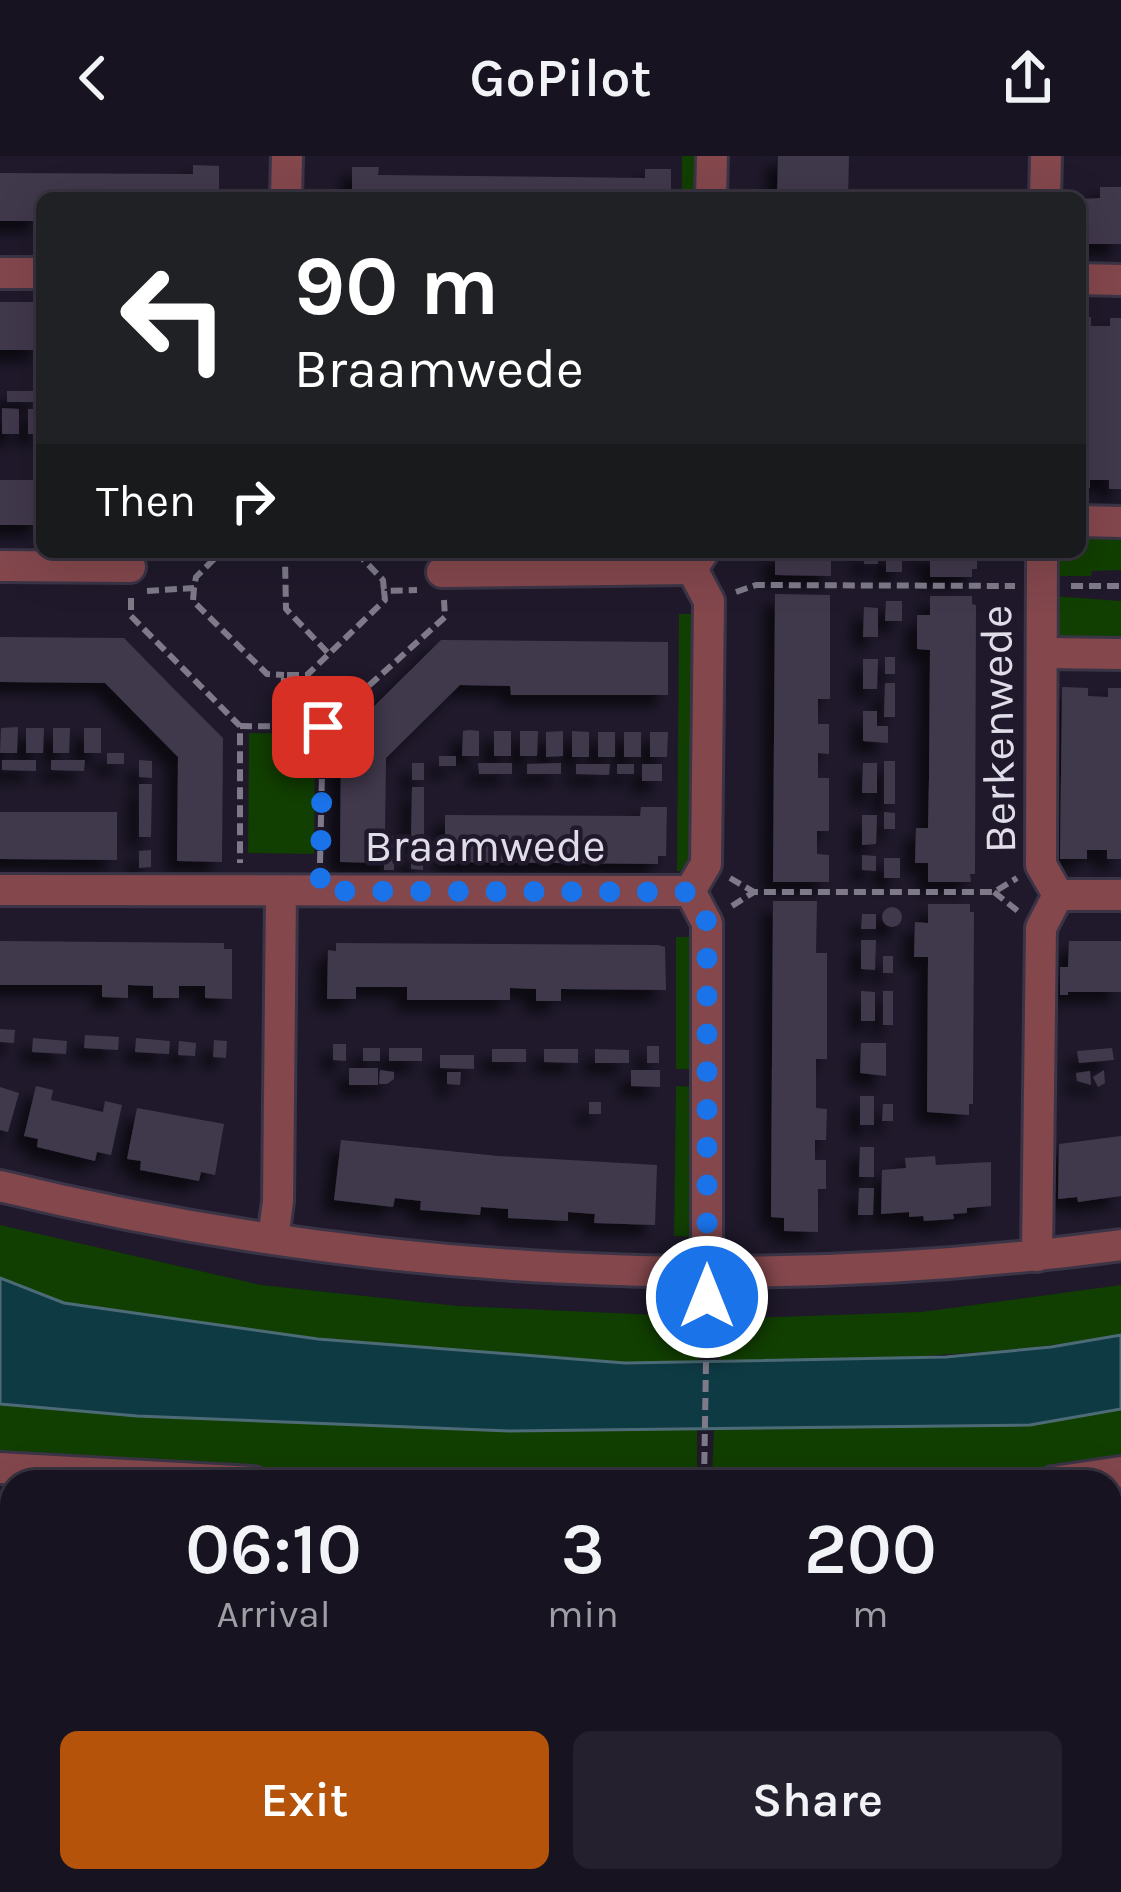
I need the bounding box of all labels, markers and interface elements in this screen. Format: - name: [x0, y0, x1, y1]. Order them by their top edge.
- icon: back: [60, 45, 126, 111]
- icon: share: [995, 45, 1061, 111]
- text: GoPilot: [470, 46, 651, 110]
- text: 90 m: [294, 237, 499, 335]
- icon: left: [96, 240, 252, 396]
- text: Braamwede: [294, 337, 584, 401]
- icon: right: [220, 468, 286, 534]
- text: Then: [96, 475, 196, 527]
- street label: Berkenwede: [970, 604, 1026, 854]
- pin: [272, 676, 374, 778]
- icon: arrive: [290, 694, 356, 760]
- street label: Braamwede: [364, 820, 606, 872]
- position arrow: [644, 1234, 770, 1360]
- text: 06:10: [185, 1507, 362, 1591]
- text: 3: [561, 1507, 605, 1591]
- text: 200: [804, 1507, 937, 1591]
- text: Arrival: [216, 1591, 331, 1637]
- text: min: [547, 1591, 619, 1637]
- text: m: [852, 1591, 889, 1637]
- button: Exit: [60, 1731, 549, 1869]
- button: Share: [573, 1731, 1062, 1869]

